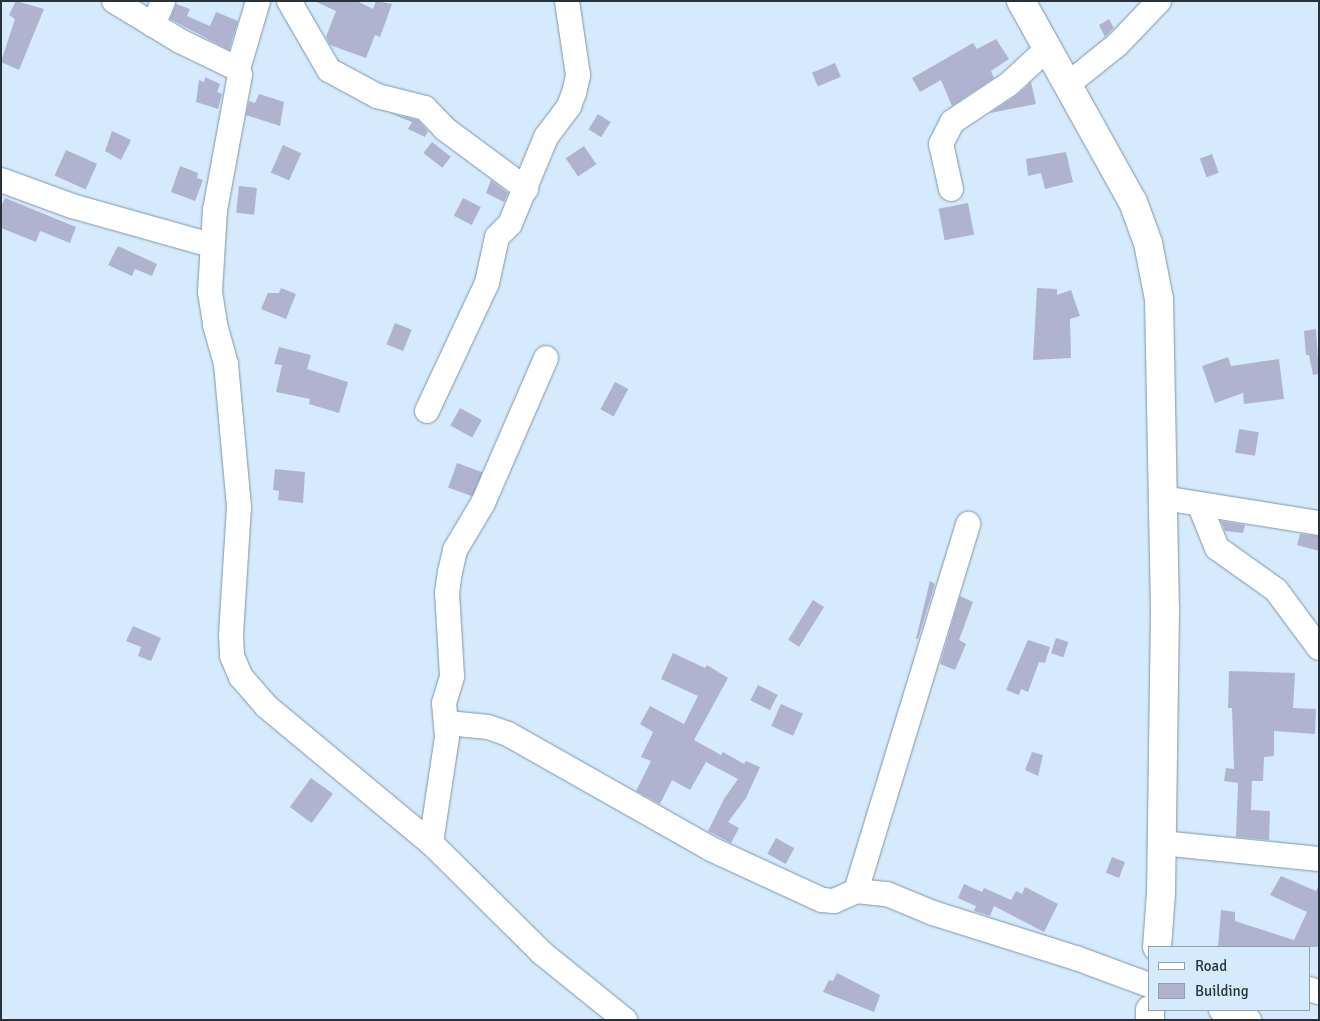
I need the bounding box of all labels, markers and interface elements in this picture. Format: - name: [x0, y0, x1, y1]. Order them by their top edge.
- legend: [1148, 946, 1310, 1011]
- text: Road: [1195, 957, 1227, 975]
- text: Building: [1195, 982, 1249, 1000]

